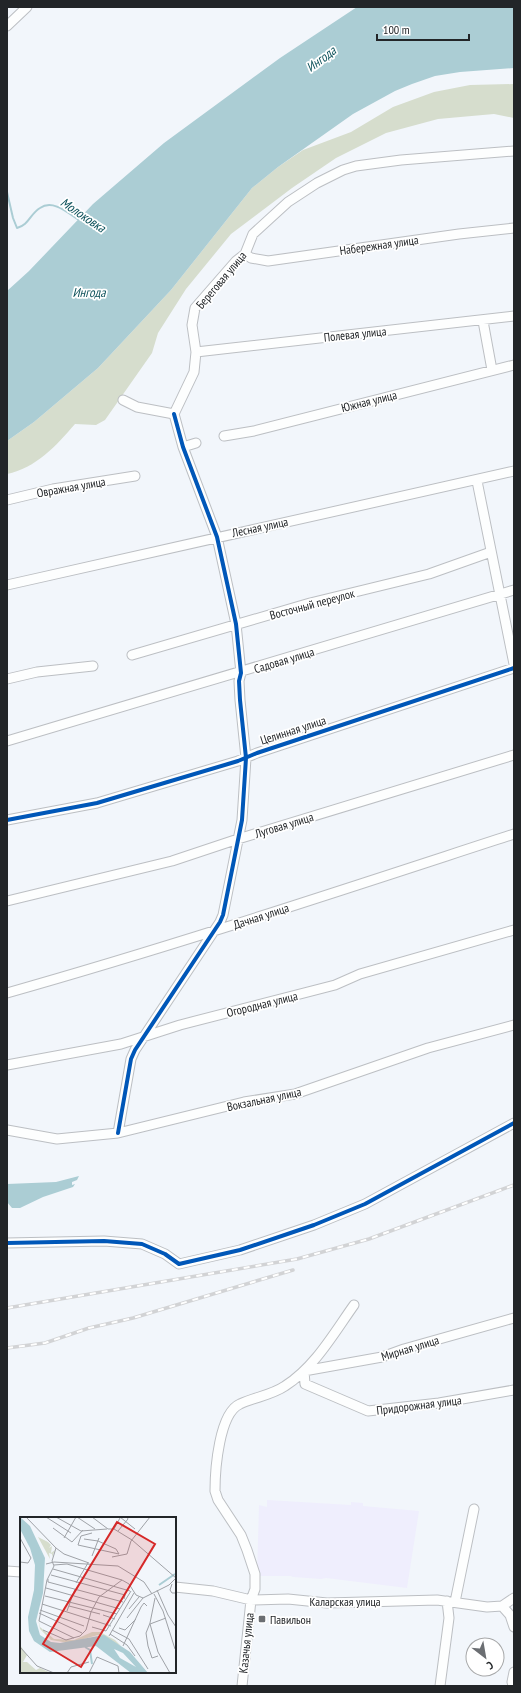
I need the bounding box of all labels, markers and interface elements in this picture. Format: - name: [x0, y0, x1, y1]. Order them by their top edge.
- scale bar: [377, 16, 469, 42]
- text: 100 m: [383, 22, 410, 37]
- water label: Ингода: [303, 42, 340, 76]
- water label: Молоковка: [57, 194, 109, 237]
- street label: Набережная улица: [339, 232, 420, 258]
- street label: Береговая улица: [193, 248, 250, 312]
- water label: Ингода: [73, 284, 106, 301]
- street label: Полевая улица: [323, 323, 387, 345]
- street label: Южная улица: [340, 387, 399, 415]
- street label: Овражная улица: [35, 474, 107, 500]
- street label: Лесная улица: [230, 514, 290, 540]
- street label: Восточный переулок: [268, 585, 356, 623]
- street label: Садовая улица: [252, 644, 316, 676]
- street label: Целинная улица: [258, 712, 328, 748]
- street label: Луговая улица: [252, 809, 315, 841]
- street label: Дачная улица: [231, 900, 291, 932]
- street label: Огородная улица: [225, 988, 299, 1020]
- street label: Вокзальная улица: [225, 1084, 303, 1114]
- street label: Мирная улица: [379, 1332, 441, 1364]
- street label: Придорожная улица: [376, 1392, 463, 1418]
- inset map: [20, 1517, 176, 1673]
- street label: Каларская улица: [309, 1594, 381, 1609]
- street label: Казачья улица: [235, 1612, 257, 1674]
- place label: Павильон: [270, 1612, 311, 1627]
- marker: Павильон: [257, 1614, 267, 1624]
- north arrow: [465, 1637, 505, 1677]
- text: С: [484, 1658, 496, 1673]

